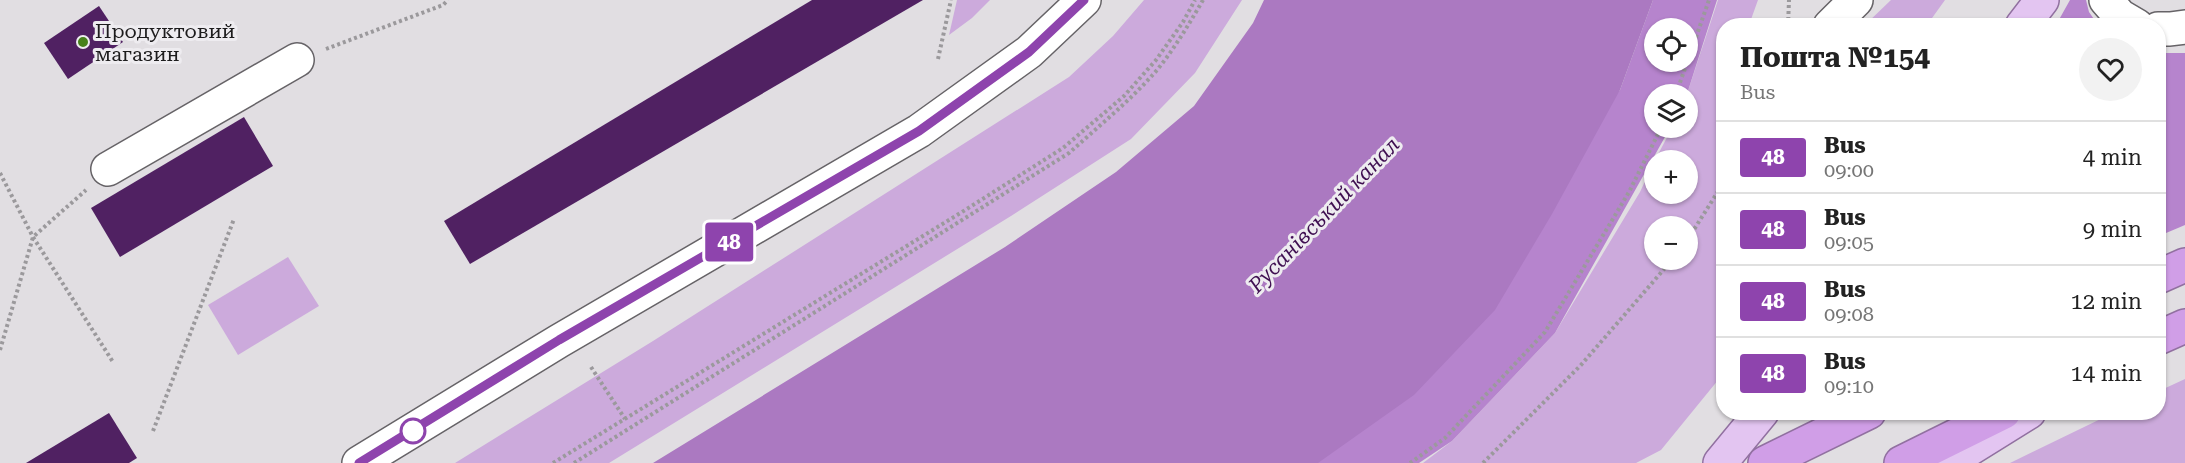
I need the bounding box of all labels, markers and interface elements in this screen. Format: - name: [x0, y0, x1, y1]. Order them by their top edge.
- map controls: [1644, 18, 1698, 270]
- button: locate: [1644, 18, 1698, 72]
- place label: Продуктовий магазин: [95, 19, 235, 66]
- marker: Продуктовий магазин: [76, 35, 90, 49]
- button: heart: [2079, 38, 2142, 101]
- text: Пошта №154: [1740, 41, 1930, 74]
- text: Bus: [1740, 80, 1775, 104]
- button: layers: [1644, 84, 1698, 138]
- water label: Русанівський канал: [1243, 133, 1404, 298]
- text: Bus: [1824, 133, 1866, 158]
- text: 48: [1761, 145, 1785, 169]
- text: 4 min: [2083, 145, 2142, 170]
- button: +: [1644, 150, 1698, 204]
- text: 09:00: [1824, 158, 1874, 182]
- text: Bus: [1824, 205, 1866, 230]
- button: −: [1644, 216, 1698, 270]
- text: 48: [1761, 217, 1785, 241]
- text: 9 min: [2083, 217, 2142, 242]
- line badge: 48: [702, 222, 756, 262]
- text: 48: [717, 230, 741, 254]
- text: 09:05: [1824, 230, 1874, 254]
- text: Bus: [1824, 277, 1866, 302]
- text: 48: [1761, 289, 1785, 313]
- text: 12 min: [2071, 289, 2142, 314]
- text: 09:08: [1824, 302, 1874, 326]
- text: Bus: [1824, 349, 1866, 374]
- text: 48: [1761, 361, 1785, 385]
- text: 14 min: [2071, 361, 2142, 386]
- text: 09:10: [1824, 374, 1874, 398]
- unlabelled marker: [400, 418, 426, 444]

